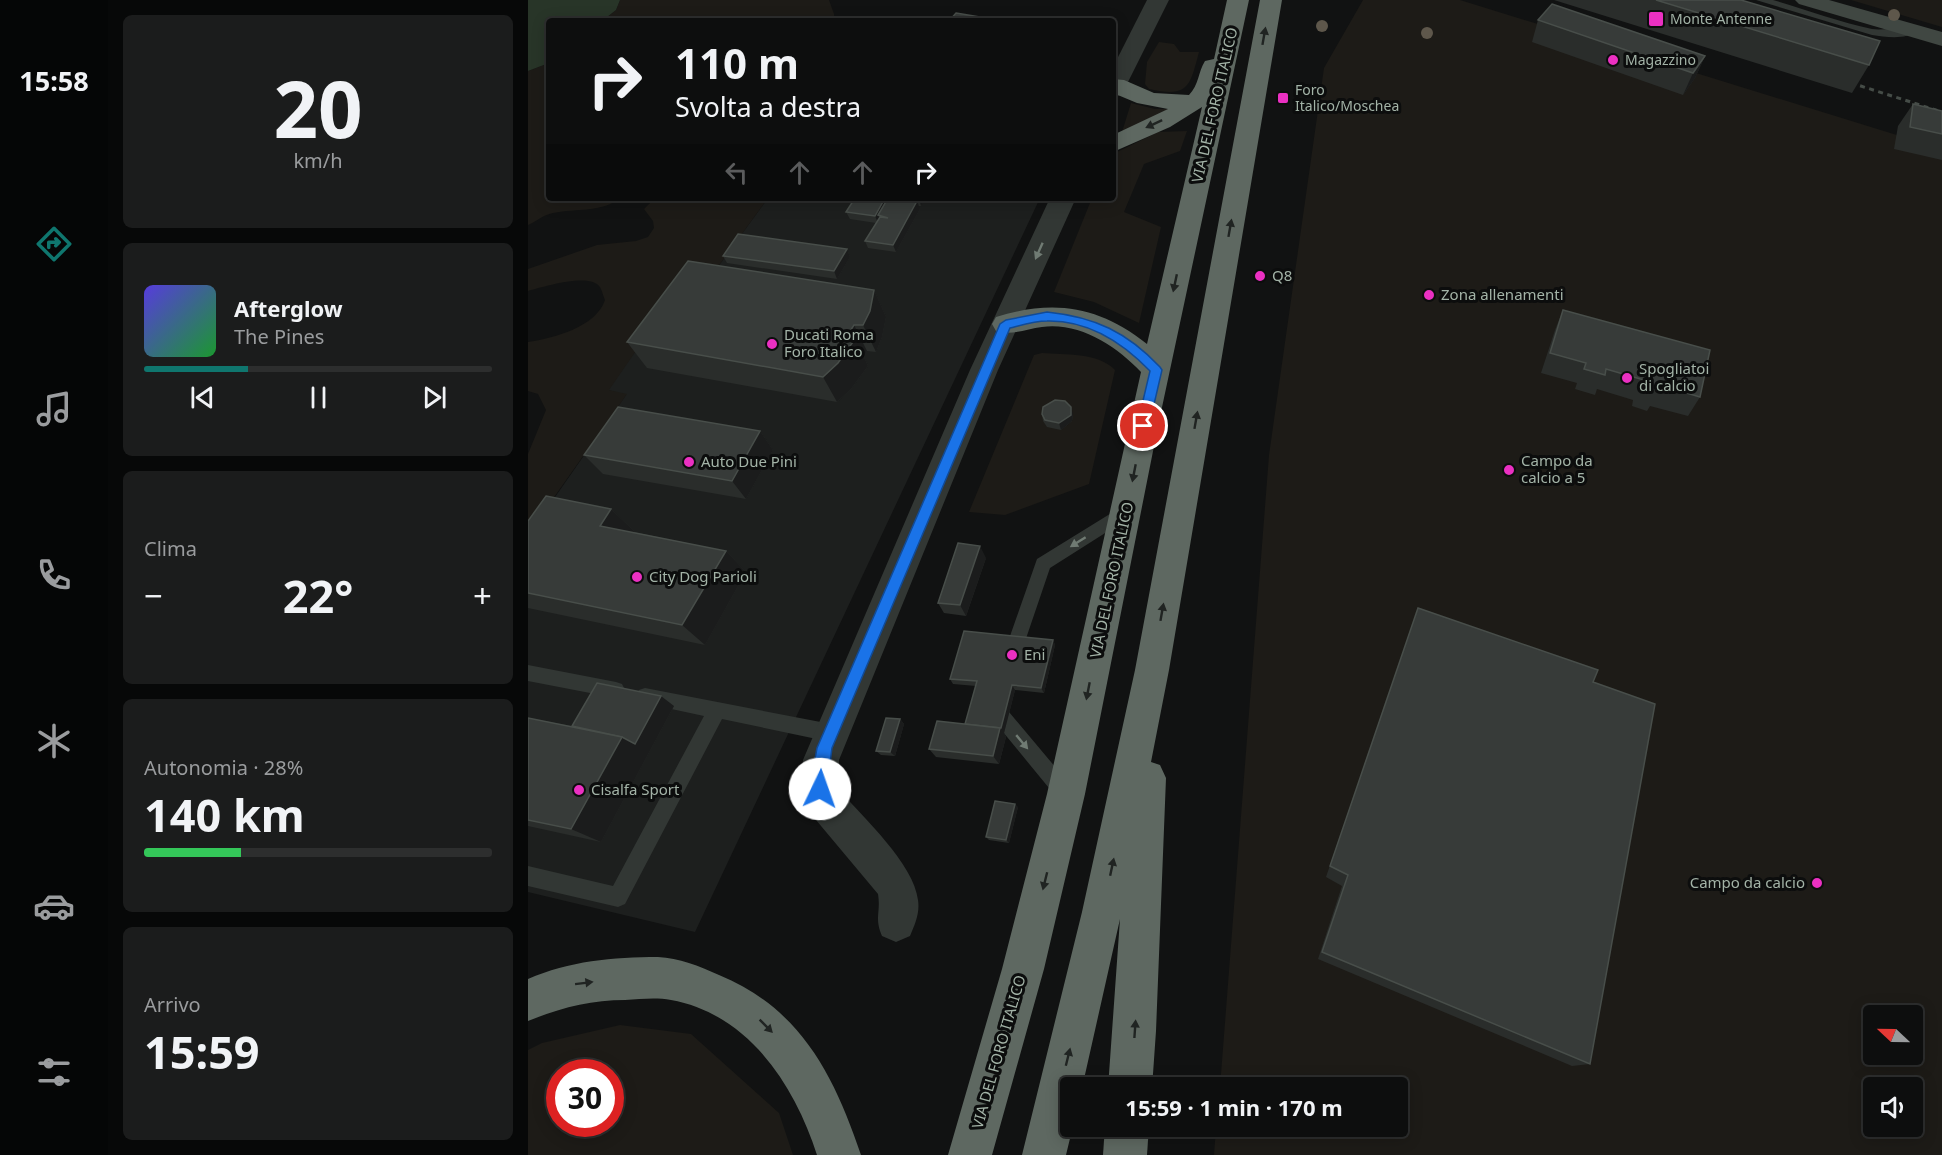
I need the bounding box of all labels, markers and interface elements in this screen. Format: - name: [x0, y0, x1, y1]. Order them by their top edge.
- place label: Monte Antenne: [1670, 9, 1772, 28]
- marker: Monte Antenne: [1647, 10, 1665, 28]
- street label: VIA DEL FORO ITALICO: [1186, 25, 1242, 184]
- one-way arrow: [1260, 27, 1269, 46]
- text: 110 m: [675, 34, 799, 91]
- icon: right: [576, 42, 654, 120]
- place label: Magazzino: [1625, 50, 1696, 69]
- marker: Magazzino: [1606, 53, 1620, 67]
- text: 20: [273, 55, 363, 161]
- text: 15:58: [19, 62, 89, 99]
- place label: Foro Italico/Moschea: [1295, 80, 1399, 115]
- text: Svolta a destra: [675, 88, 861, 125]
- marker: Foro Italico/Moschea: [1276, 91, 1290, 105]
- one-way arrow: [1146, 120, 1163, 129]
- text: km/h: [293, 147, 343, 174]
- icon: left: [720, 156, 753, 189]
- icon: ahead: [783, 156, 816, 189]
- icon: ahead: [846, 156, 879, 189]
- icon: right: [909, 156, 942, 189]
- one-way arrow: [1225, 218, 1234, 237]
- icon: directions: [33, 223, 75, 265]
- one-way arrow: [1034, 243, 1043, 260]
- place label: Q8: [1272, 265, 1292, 285]
- marker: Q8: [1253, 269, 1267, 283]
- one-way arrow: [1170, 273, 1179, 292]
- place label: Zona allenamenti: [1441, 284, 1564, 304]
- marker: Zona allenamenti: [1422, 288, 1436, 302]
- text: Afterglow: [234, 293, 343, 323]
- text: The Pines: [234, 323, 324, 350]
- place label: Ducati Roma Foro Italico: [784, 324, 874, 361]
- marker: Ducati Roma Foro Italico: [765, 337, 779, 351]
- place label: Spogliatoi di calcio: [1639, 358, 1709, 395]
- marker: Spogliatoi di calcio: [1620, 371, 1634, 385]
- icon: previous: [186, 381, 219, 414]
- icon: pause: [302, 381, 335, 414]
- icon: next: [418, 381, 451, 414]
- icon: music: [33, 388, 75, 430]
- pin: [1117, 400, 1168, 451]
- icon: arrive: [1126, 409, 1159, 442]
- one-way arrow: [1191, 411, 1200, 430]
- place label: Campo da calcio a 5: [1521, 450, 1593, 487]
- place label: Auto Due Pini: [701, 451, 797, 471]
- marker: Auto Due Pini: [682, 455, 696, 469]
- marker: Campo da calcio a 5: [1502, 463, 1516, 477]
- one-way arrow: [1129, 464, 1138, 483]
- street label: VIA DEL FORO ITALICO: [1085, 500, 1137, 660]
- text: Clima: [144, 535, 197, 562]
- one-way arrow: [1070, 536, 1086, 547]
- icon: phone: [33, 554, 75, 596]
- text: 22°: [283, 565, 353, 626]
- place label: City Dog Parioli: [649, 566, 757, 586]
- marker: City Dog Parioli: [630, 570, 644, 584]
- text: −: [144, 573, 163, 618]
- text: +: [473, 573, 492, 618]
- one-way arrow: [1158, 603, 1167, 622]
- place label: Eni: [1024, 644, 1045, 664]
- marker: Eni: [1005, 648, 1019, 662]
- one-way arrow: [1083, 681, 1092, 700]
- icon: climate: [33, 720, 75, 762]
- one-way arrow: [1015, 734, 1028, 749]
- text: Autonomia · 28%: [144, 754, 303, 781]
- position arrow: [788, 757, 852, 821]
- place label: Cisalfa Sport: [591, 779, 680, 799]
- marker: Cisalfa Sport: [572, 783, 586, 797]
- text: 140 km: [144, 784, 305, 845]
- one-way arrow: [1107, 858, 1117, 877]
- one-way arrow: [1039, 871, 1049, 890]
- place label: Campo da calcio: [1690, 872, 1805, 892]
- marker: Campo da calcio: [1810, 876, 1824, 890]
- icon: car: [33, 885, 75, 927]
- street label: VIA DEL FORO ITALICO: [967, 973, 1030, 1131]
- one-way arrow: [574, 978, 593, 988]
- text: Arrivo: [144, 991, 201, 1018]
- north arrow: [1863, 1005, 1923, 1065]
- map controls: [1863, 1005, 1923, 1137]
- one-way arrow: [758, 1019, 773, 1033]
- one-way arrow: [1131, 1020, 1140, 1039]
- text: 15:59: [144, 1021, 260, 1082]
- one-way arrow: [1063, 1048, 1073, 1067]
- icon: filters: [33, 1051, 75, 1093]
- speed limit sign: 30: [546, 1059, 624, 1137]
- button: sound: [1863, 1077, 1923, 1137]
- text: 15:59 · 1 min · 170 m: [1125, 1092, 1343, 1122]

